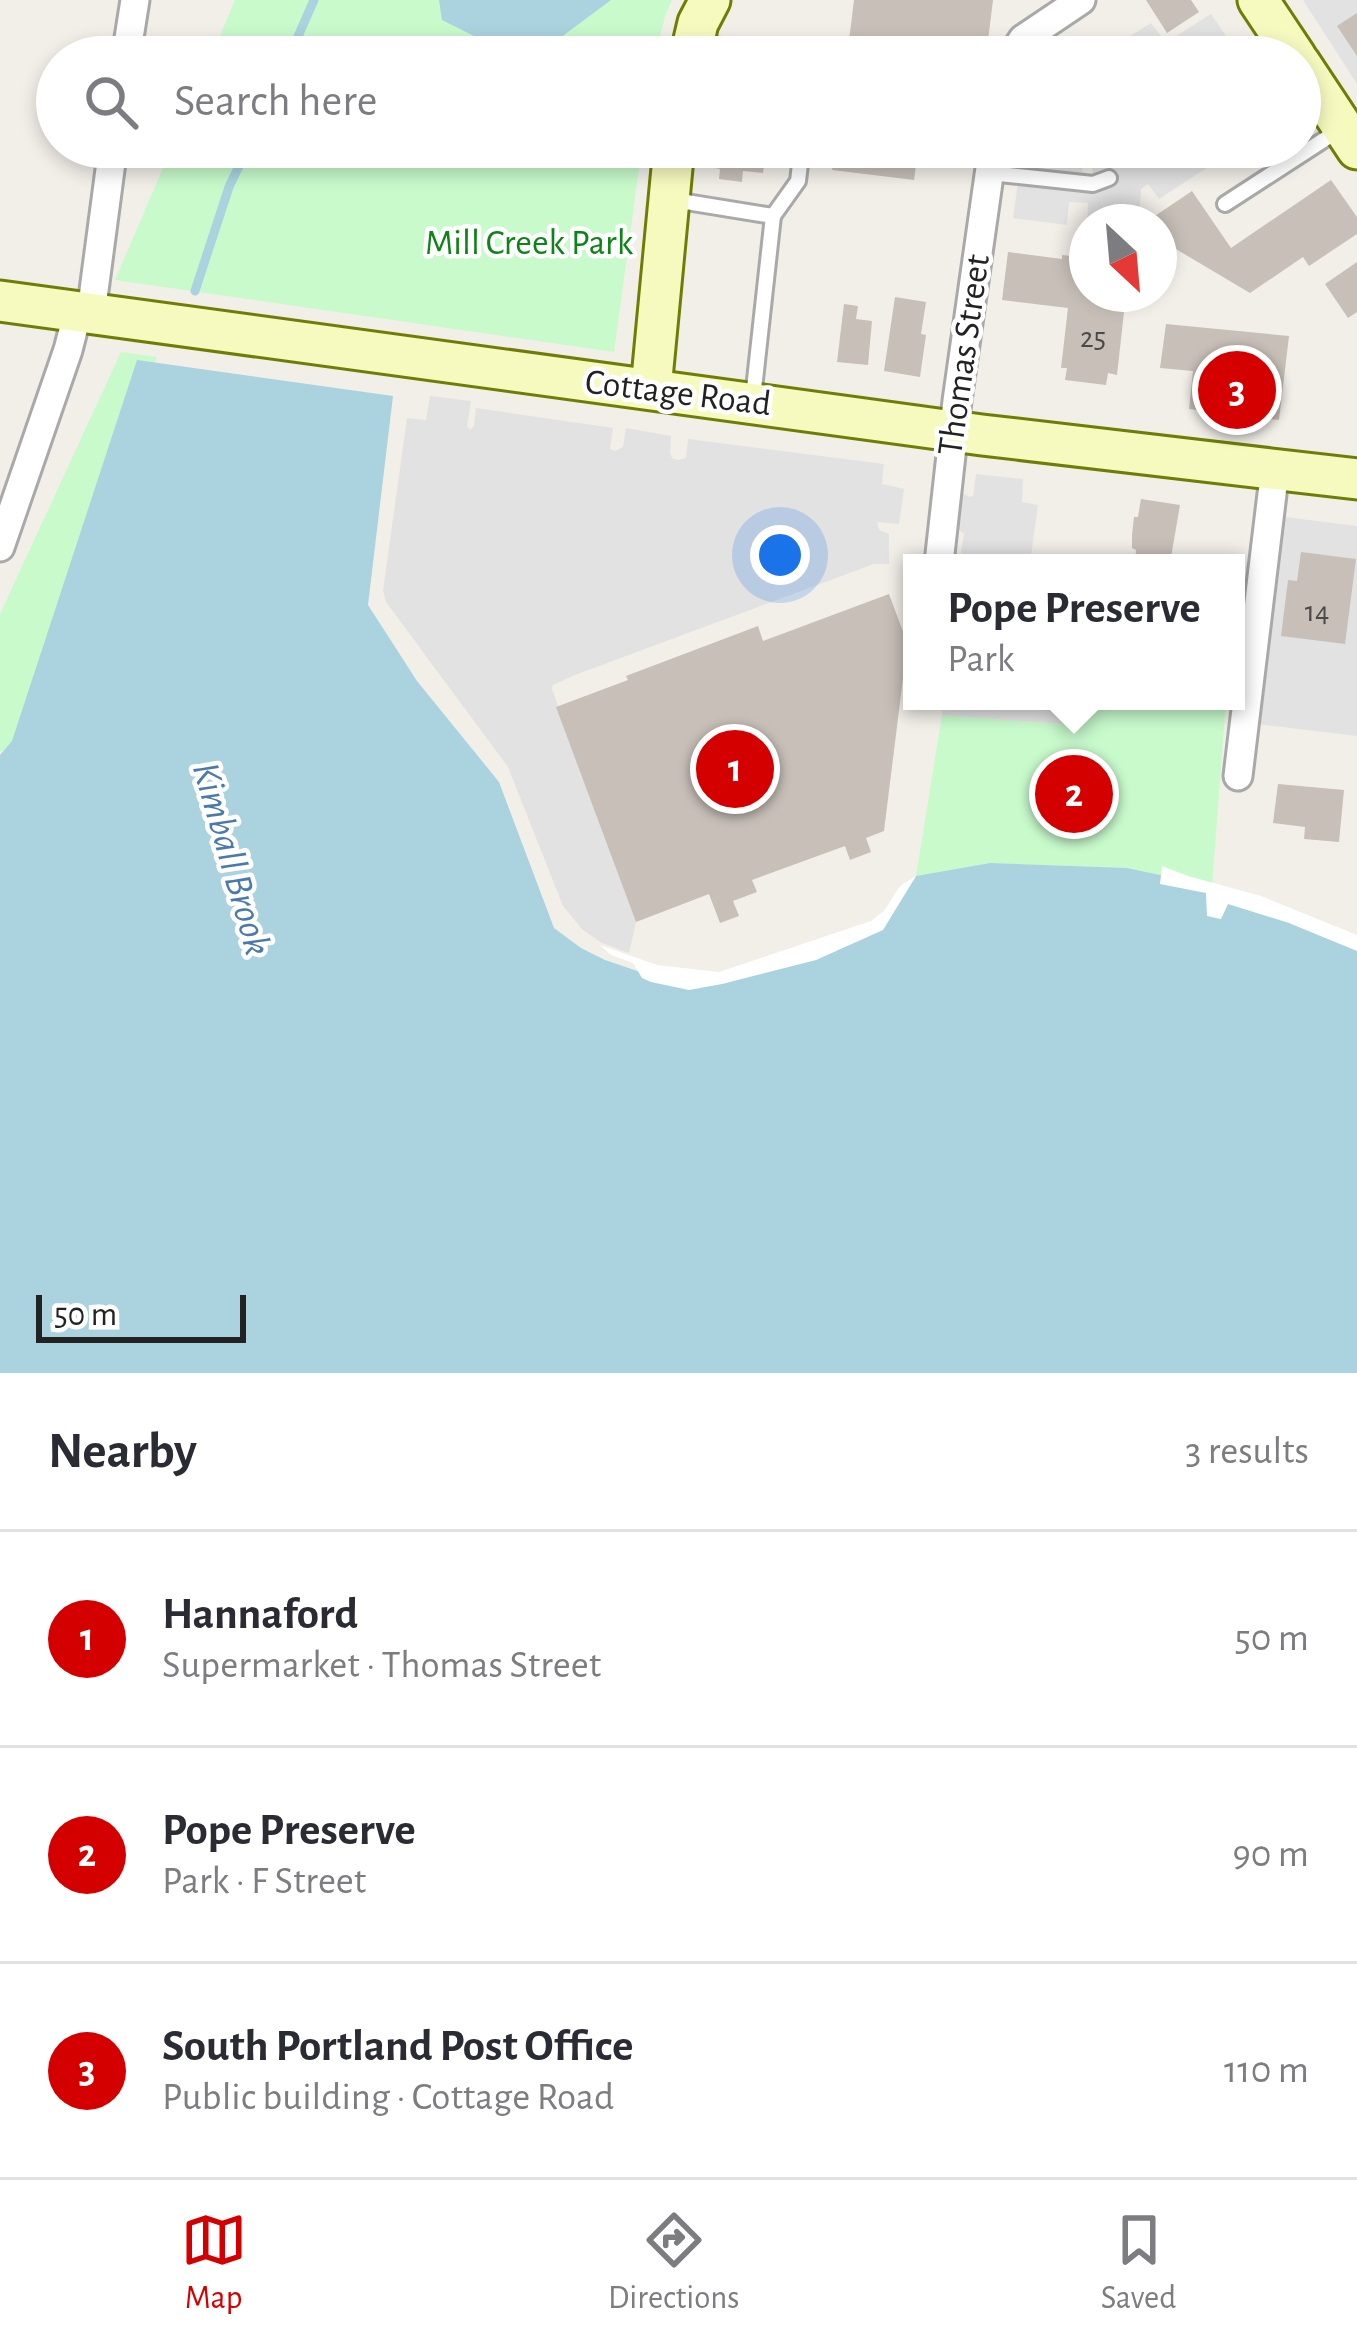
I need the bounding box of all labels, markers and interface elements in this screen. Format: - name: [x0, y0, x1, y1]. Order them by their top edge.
- search box: [36, 36, 1321, 168]
- icon: search: [78, 69, 144, 135]
- text: Search here: [174, 79, 377, 124]
- north arrow: [1069, 204, 1177, 312]
- park label: Mill Creek Park: [425, 225, 634, 261]
- street label: Thomas Street: [932, 252, 996, 458]
- house number: 25: [1080, 323, 1106, 353]
- pin: 3: [1198, 345, 1276, 435]
- street label: Cottage Road: [583, 364, 773, 422]
- your location: [750, 525, 810, 585]
- popup: [903, 554, 1245, 710]
- text: Pope Preserve: [947, 586, 1201, 631]
- house number: 14: [1305, 597, 1329, 627]
- text: Park: [947, 640, 1014, 679]
- pin: 1: [696, 724, 774, 814]
- pin: 2: [1035, 749, 1113, 839]
- water label: Kimball Brook: [185, 758, 277, 960]
- scale bar: [36, 1289, 246, 1342]
- text: 50 m: [54, 1299, 117, 1332]
- text: Nearby: [48, 1426, 197, 1477]
- text: 3 results: [1185, 1432, 1309, 1471]
- text: Hannaford: [162, 1592, 358, 1637]
- text: 1: [80, 1619, 94, 1658]
- text: 50 m: [1234, 1619, 1309, 1658]
- text: Supermarket · Thomas Street: [162, 1646, 601, 1685]
- text: Pope Preserve: [162, 1808, 416, 1853]
- text: 2: [78, 1835, 96, 1874]
- text: 90 m: [1232, 1835, 1309, 1874]
- text: Park · F Street: [162, 1862, 366, 1901]
- text: South Portland Post Office: [162, 2024, 633, 2069]
- text: 3: [79, 2051, 95, 2090]
- text: 110 m: [1224, 2051, 1309, 2090]
- text: Public building · Cottage Road: [162, 2078, 614, 2117]
- tab: Map: [181, 2207, 247, 2319]
- tab: Directions: [608, 2207, 739, 2319]
- tab: Saved: [1101, 2207, 1176, 2319]

